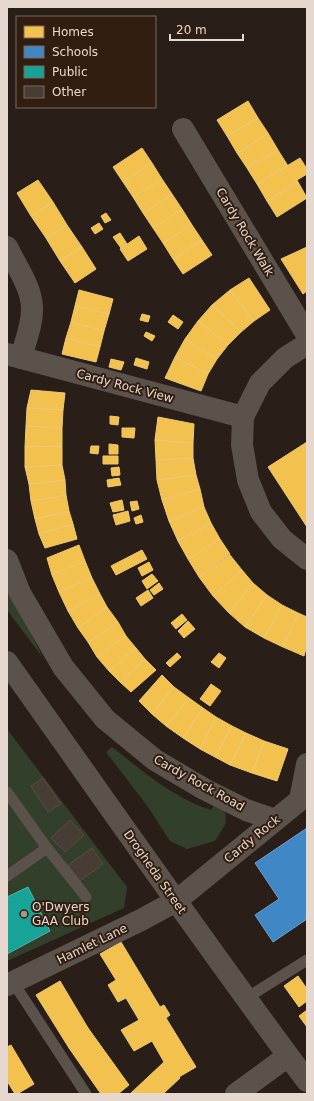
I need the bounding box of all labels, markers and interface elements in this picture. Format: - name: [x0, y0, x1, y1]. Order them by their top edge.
- legend: [16, 16, 156, 108]
- scale bar: [170, 16, 243, 42]
- text: 20 m: [176, 23, 207, 37]
- text: Homes: [52, 25, 94, 39]
- text: Schools: [52, 45, 98, 59]
- text: Public: [52, 65, 88, 79]
- text: Other: [52, 85, 86, 99]
- street label: Cardy Rock Walk: [213, 185, 277, 279]
- street label: Cardy Rock View: [75, 366, 175, 406]
- street label: Cardy Rock Road: [151, 752, 247, 814]
- street label: Cardy Rock: [221, 812, 283, 866]
- street label: Drogheda Street: [121, 827, 189, 917]
- place label: O'Dwyers GAA Club: [32, 900, 89, 928]
- marker: O'Dwyers GAA Club: [19, 909, 29, 919]
- street label: Hamlet Lane: [55, 921, 129, 967]

